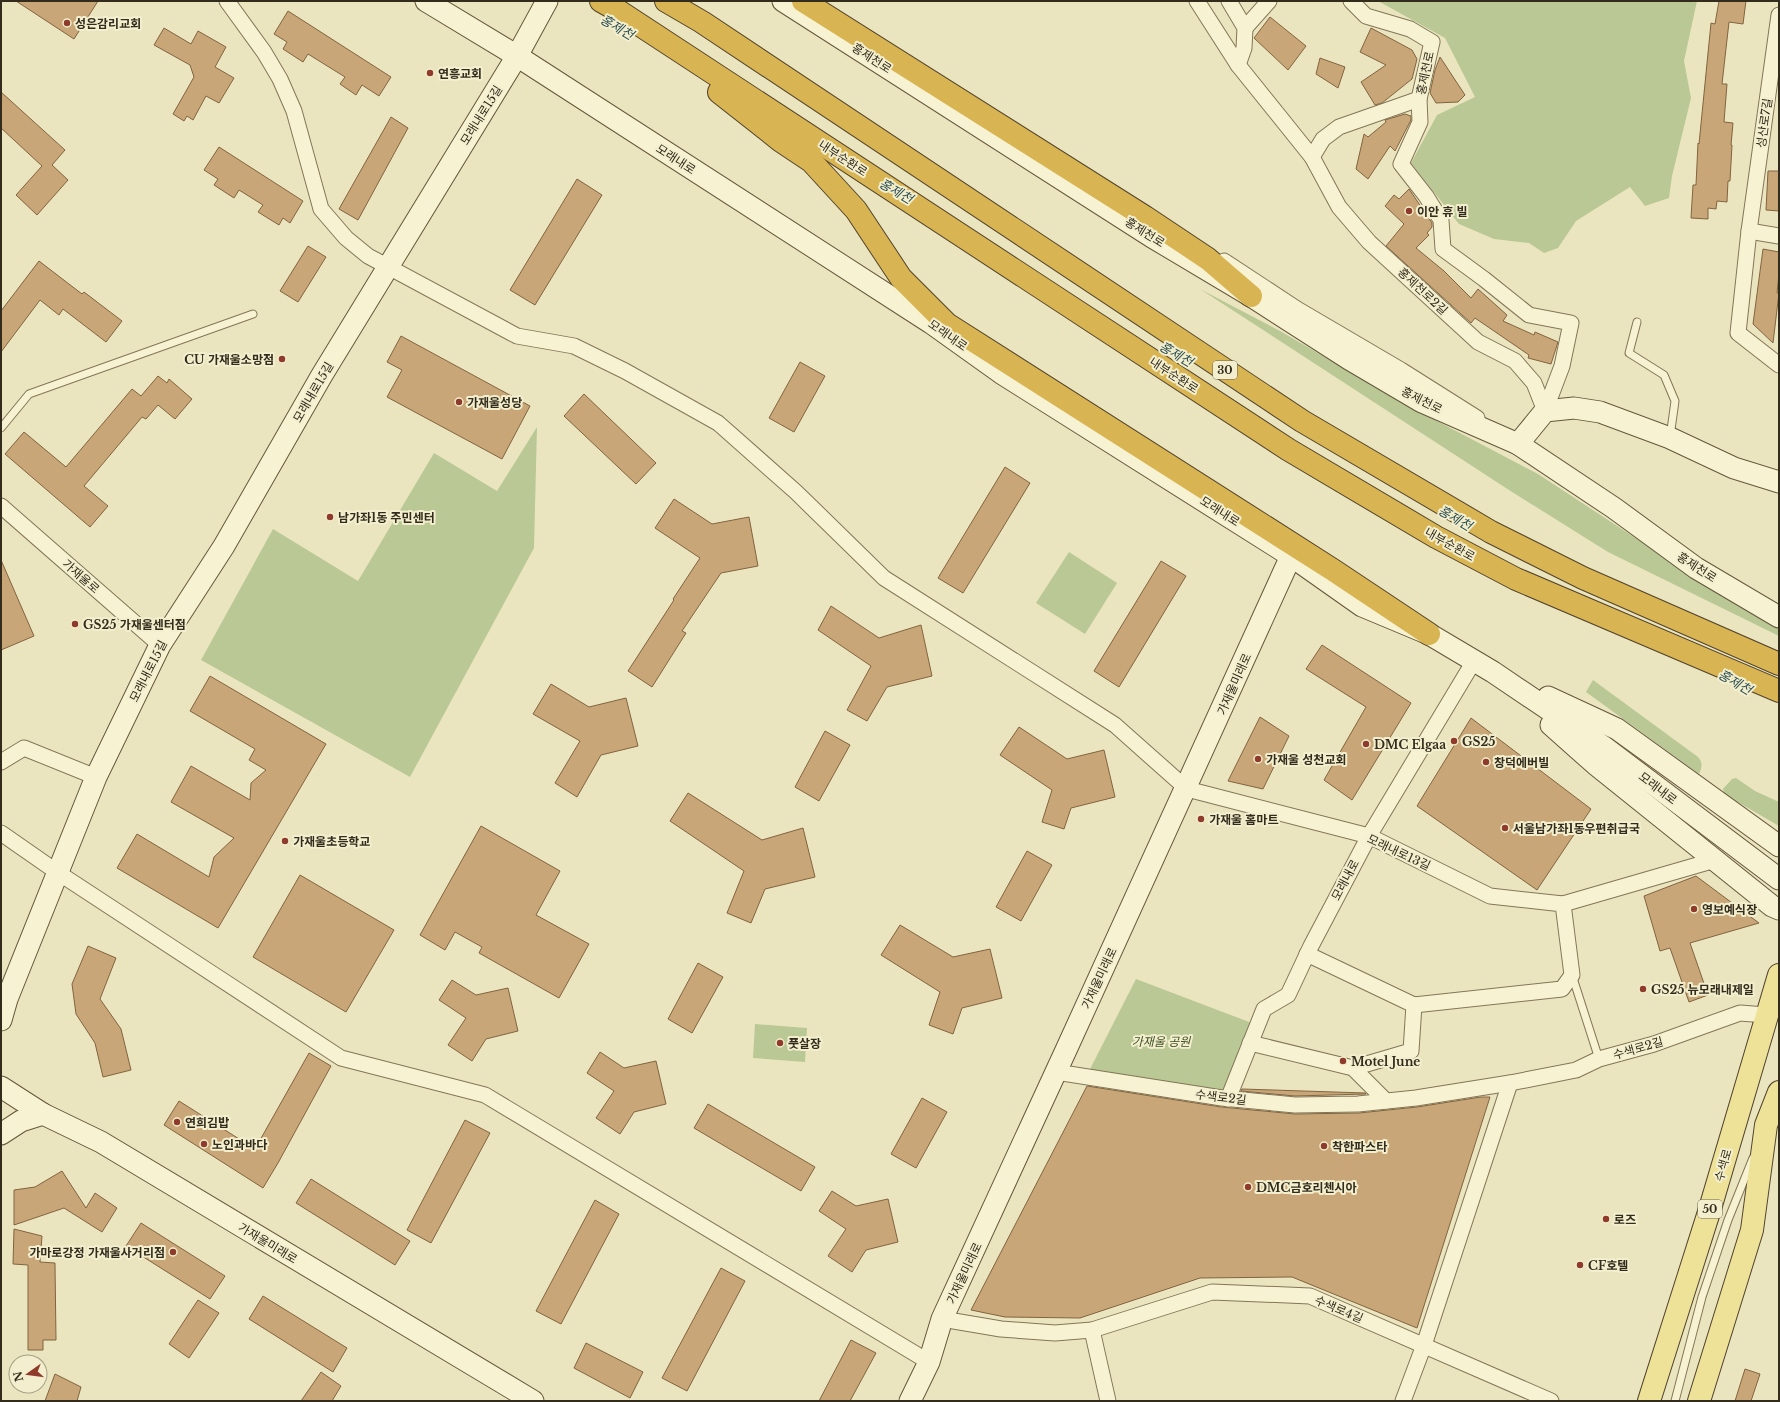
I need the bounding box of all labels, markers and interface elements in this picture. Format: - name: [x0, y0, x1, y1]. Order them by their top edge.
- water label: 홍제천: [597, 11, 638, 44]
- place label: 성은감리교회: [75, 16, 141, 31]
- marker: 성은감리교회: [62, 18, 72, 28]
- street label: 홍제천로: [849, 40, 895, 76]
- street label: 홍제천로: [1413, 50, 1437, 96]
- place label: 연흥교회: [438, 66, 482, 81]
- marker: 연흥교회: [425, 68, 435, 78]
- street label: 모래내로15길: [457, 82, 505, 148]
- street label: 성산로7길: [1753, 97, 1775, 149]
- street label: 내부순환로: [816, 137, 870, 179]
- street label: 모래내로: [653, 141, 699, 177]
- water label: 홍제천: [876, 175, 917, 208]
- place label: 이안 휴 빌: [1417, 204, 1468, 219]
- marker: 이안 휴 빌: [1404, 206, 1414, 216]
- street label: 홍제천로: [1122, 214, 1168, 250]
- street label: 홍제천로2길: [1395, 264, 1451, 318]
- street label: 모래내로: [926, 316, 970, 354]
- water label: 홍제천: [1156, 338, 1197, 371]
- place label: CU 가재울소망점: [184, 352, 274, 367]
- marker: CU 가재울소망점: [277, 354, 287, 364]
- street label: 내부순환로: [1147, 354, 1201, 396]
- street label: 모래내로15길: [290, 359, 336, 425]
- road number: 30: [1213, 361, 1237, 379]
- street label: 홍제천로: [1399, 383, 1445, 417]
- place label: 가재울성당: [467, 395, 522, 410]
- marker: 가재울성당: [454, 397, 464, 407]
- street label: 모래내로: [1197, 493, 1243, 529]
- water label: 홍제천: [1435, 502, 1476, 535]
- place label: 남가좌1동 주민센터: [338, 510, 435, 525]
- marker: 남가좌1동 주민센터: [325, 512, 335, 522]
- street label: 내부순환로: [1422, 524, 1478, 564]
- street label: 홍제천로: [1674, 549, 1720, 585]
- street label: 가재울로: [59, 556, 103, 596]
- place label: GS25 가재울센터점: [83, 617, 186, 632]
- marker: GS25 가재울센터점: [70, 619, 80, 629]
- street label: 모래내로15길: [126, 638, 170, 704]
- street label: 가재울미래로: [1214, 651, 1254, 717]
- water label: 홍제천: [1715, 666, 1756, 699]
- place label: GS25: [1462, 734, 1495, 749]
- marker: GS25: [1449, 736, 1459, 746]
- place label: DMC Elgaa: [1374, 737, 1446, 752]
- marker: DMC Elgaa: [1361, 739, 1371, 749]
- place label: 가재울 성천교회: [1266, 752, 1346, 767]
- marker: 가재울 성천교회: [1253, 754, 1263, 764]
- place label: 창덕에버빌: [1494, 755, 1549, 770]
- marker: 창덕에버빌: [1481, 757, 1491, 767]
- street label: 모래내로: [1636, 769, 1680, 807]
- place label: 가재울 홈마트: [1209, 812, 1278, 827]
- marker: 가재울 홈마트: [1196, 814, 1206, 824]
- place label: 서울남가좌1동우편취급국: [1513, 821, 1640, 836]
- marker: 서울남가좌1동우편취급국: [1500, 823, 1510, 833]
- street label: 모래내로13길: [1365, 831, 1433, 873]
- place label: 가재울초등학교: [293, 834, 370, 849]
- marker: 가재울초등학교: [280, 836, 290, 846]
- street label: 모래내로: [1328, 857, 1362, 903]
- place label: 영보예식장: [1702, 902, 1757, 917]
- marker: 영보예식장: [1689, 904, 1699, 914]
- street label: 가재울미래로: [1078, 945, 1120, 1011]
- place label: GS25 뉴모래내제일: [1651, 982, 1754, 997]
- marker: GS25 뉴모래내제일: [1638, 984, 1648, 994]
- park label: 가재울 공원: [1132, 1034, 1191, 1049]
- street label: 수색로2길: [1611, 1034, 1665, 1062]
- place label: 풋살장: [788, 1036, 821, 1051]
- marker: 풋살장: [775, 1038, 785, 1048]
- place label: Motel June: [1351, 1054, 1420, 1069]
- marker: Motel June: [1338, 1056, 1348, 1066]
- street label: 수색로2길: [1194, 1086, 1248, 1108]
- place label: 연희김밥: [185, 1115, 229, 1130]
- marker: 연희김밥: [172, 1117, 182, 1127]
- place label: 노인과바다: [212, 1137, 267, 1152]
- marker: 노인과바다: [199, 1139, 209, 1149]
- place label: 착한파스타: [1332, 1139, 1387, 1154]
- marker: 착한파스타: [1319, 1141, 1329, 1151]
- street label: 수색로: [1711, 1147, 1735, 1183]
- place label: DMC금호리첸시아: [1256, 1180, 1357, 1195]
- marker: DMC금호리첸시아: [1243, 1182, 1253, 1192]
- road number: 50: [1698, 1200, 1722, 1218]
- place label: 로즈: [1614, 1212, 1636, 1227]
- marker: 로즈: [1601, 1214, 1611, 1224]
- street label: 가재울미래로: [236, 1220, 300, 1266]
- street label: 가재울미래로: [943, 1240, 985, 1306]
- place label: 가마로강정 가재울사거리점: [29, 1245, 165, 1260]
- marker: 가마로강정 가재울사거리점: [168, 1247, 178, 1257]
- place label: CF호텔: [1588, 1258, 1628, 1273]
- marker: CF호텔: [1575, 1260, 1585, 1270]
- street label: 수색로4길: [1313, 1292, 1365, 1326]
- north arrow: [8, 1354, 48, 1394]
- text: N: [10, 1369, 26, 1383]

